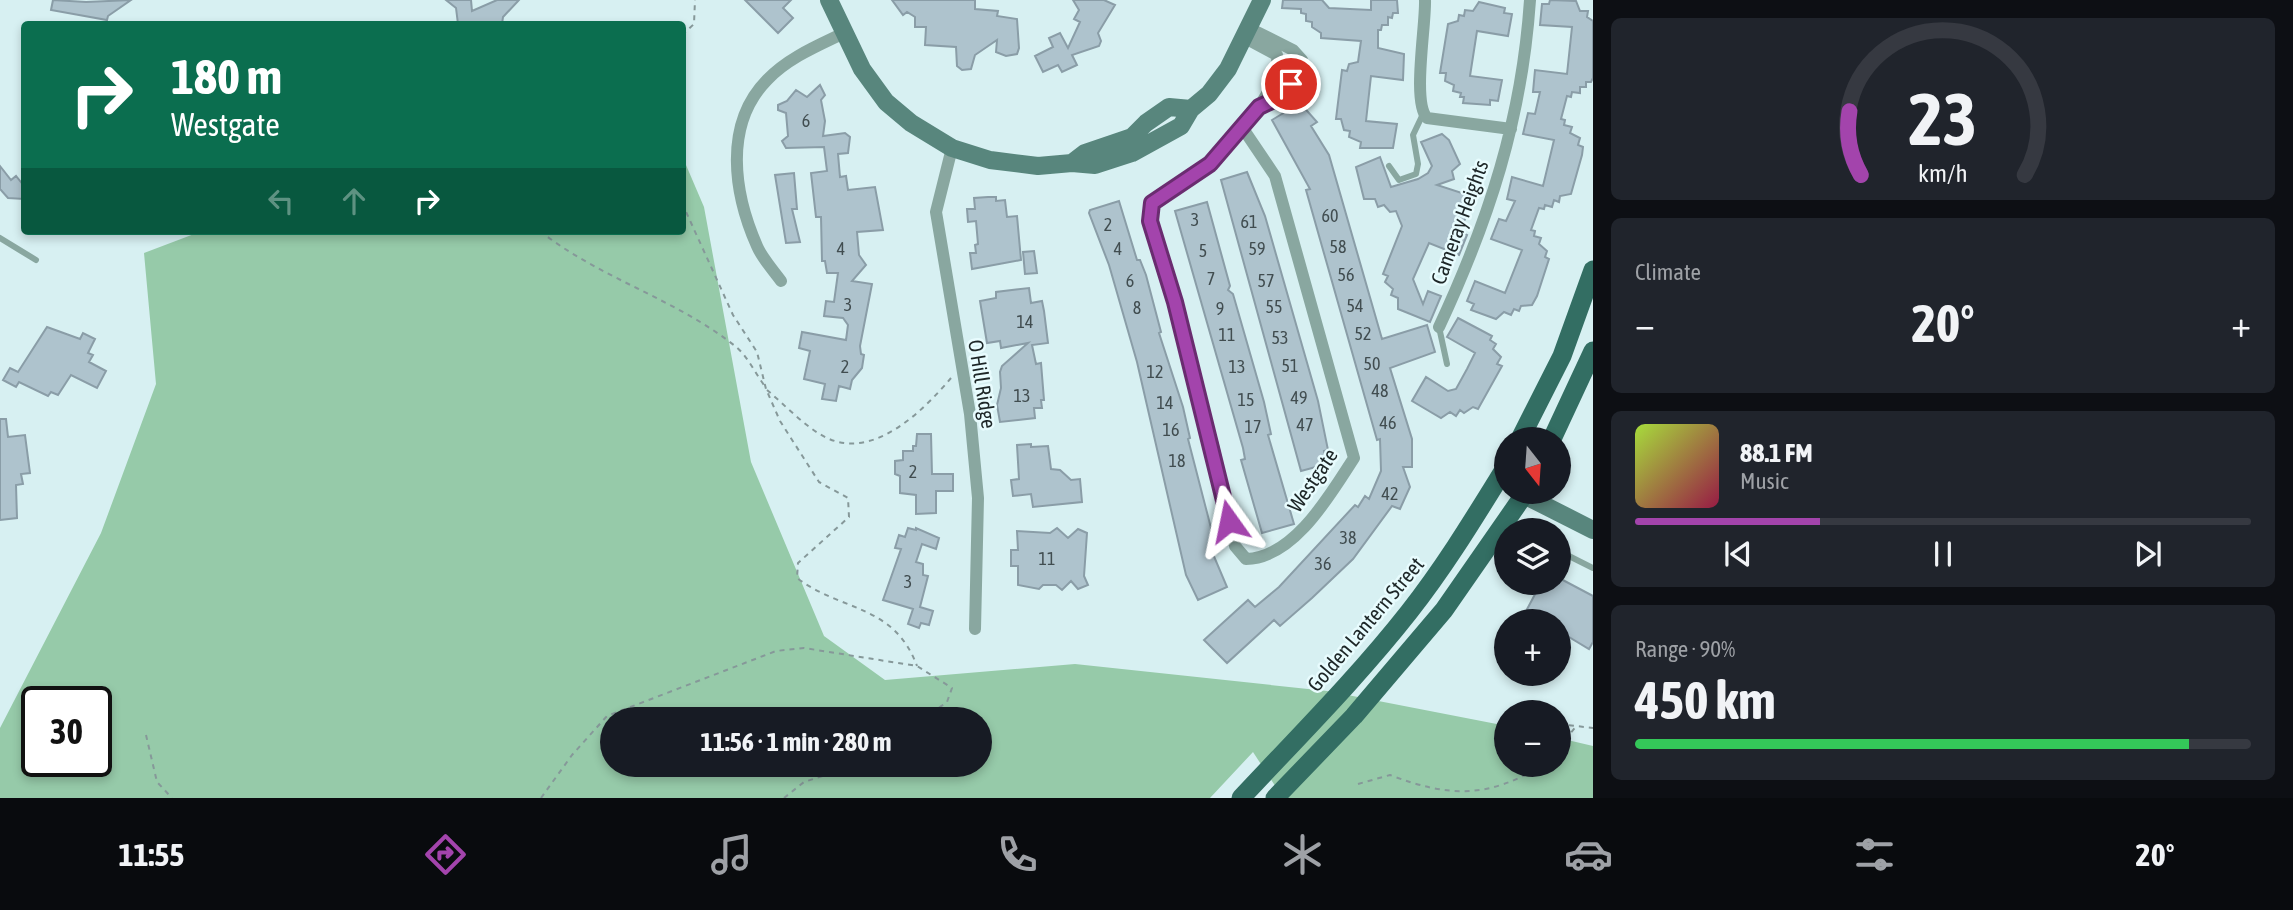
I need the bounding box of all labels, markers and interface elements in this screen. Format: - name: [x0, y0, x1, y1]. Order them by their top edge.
- text: 180 m: [171, 48, 282, 104]
- icon: right: [56, 49, 147, 140]
- pin: [1261, 54, 1321, 114]
- icon: arrive: [1272, 65, 1310, 103]
- text: 23: [1909, 77, 1977, 160]
- text: Westgate: [171, 106, 280, 143]
- house number: 6: [802, 110, 810, 131]
- street label: Cameray Heights: [1425, 157, 1493, 287]
- text: km/h: [1918, 159, 1968, 187]
- icon: left: [262, 182, 300, 220]
- icon: ahead: [335, 182, 373, 220]
- icon: right: [408, 182, 446, 220]
- house number: 60: [1322, 205, 1338, 226]
- house number: 3: [1191, 209, 1199, 230]
- house number: 61: [1241, 211, 1257, 232]
- house number: 2: [1104, 214, 1112, 235]
- house number: 58: [1330, 236, 1346, 257]
- house number: 4: [837, 238, 845, 259]
- house number: 4: [1114, 238, 1122, 259]
- house number: 59: [1249, 238, 1265, 259]
- house number: 5: [1199, 240, 1207, 261]
- text: Climate: [1635, 259, 1701, 285]
- house number: 56: [1338, 264, 1354, 285]
- house number: 7: [1207, 268, 1215, 289]
- house number: 6: [1126, 270, 1134, 291]
- house number: 57: [1258, 270, 1274, 291]
- text: 20°: [1911, 293, 1975, 353]
- house number: 3: [844, 294, 852, 315]
- house number: 54: [1347, 295, 1363, 316]
- house number: 55: [1266, 296, 1282, 317]
- house number: 8: [1133, 297, 1141, 318]
- house number: 9: [1216, 298, 1224, 319]
- text: −: [1635, 302, 1655, 345]
- text: +: [2231, 302, 2251, 345]
- house number: 14: [1017, 311, 1033, 332]
- house number: 52: [1355, 323, 1371, 344]
- house number: 11: [1219, 324, 1235, 345]
- house number: 53: [1272, 327, 1288, 348]
- street label: O Hill Ridge: [964, 338, 1002, 430]
- house number: 50: [1364, 353, 1380, 374]
- house number: 51: [1282, 355, 1298, 376]
- house number: 2: [841, 356, 849, 377]
- house number: 13: [1229, 356, 1245, 377]
- house number: 12: [1147, 361, 1163, 382]
- house number: 48: [1372, 380, 1388, 401]
- house number: 13: [1014, 385, 1030, 406]
- house number: 49: [1291, 387, 1307, 408]
- house number: 15: [1238, 389, 1254, 410]
- house number: 14: [1157, 392, 1173, 413]
- house number: 46: [1380, 412, 1396, 433]
- house number: 47: [1297, 414, 1313, 435]
- house number: 17: [1245, 416, 1261, 437]
- house number: 16: [1163, 419, 1179, 440]
- north arrow: [1494, 427, 1572, 504]
- map controls: [1494, 427, 1571, 777]
- text: 88.1 FM: [1740, 438, 1813, 468]
- street label: Westgate: [1282, 444, 1342, 516]
- house number: 18: [1169, 450, 1185, 471]
- house number: 2: [909, 461, 917, 482]
- text: Music: [1740, 468, 1788, 494]
- house number: 42: [1382, 483, 1398, 504]
- position arrow: [1192, 484, 1266, 558]
- button: layers: [1494, 518, 1571, 595]
- house number: 38: [1340, 527, 1356, 548]
- icon: previous: [1719, 535, 1757, 573]
- icon: pause: [1924, 535, 1962, 573]
- icon: next: [2129, 535, 2167, 573]
- house number: 11: [1039, 548, 1055, 569]
- street label: Golden Lantern Street: [1302, 552, 1428, 696]
- house number: 36: [1315, 553, 1331, 574]
- house number: 3: [904, 571, 912, 592]
- button: +: [1494, 609, 1571, 686]
- text: Range · 90%: [1635, 636, 1735, 662]
- text: 450 km: [1635, 670, 1776, 730]
- speed limit sign: 30: [21, 686, 112, 777]
- button: −: [1494, 700, 1571, 777]
- text: 11:56 · 1 min · 280 m: [701, 727, 891, 757]
- icon: directions: [421, 830, 470, 879]
- icon: music: [707, 830, 756, 879]
- icon: phone: [993, 830, 1042, 879]
- icon: climate: [1278, 830, 1327, 879]
- icon: car: [1564, 830, 1613, 879]
- icon: filters: [1850, 830, 1899, 879]
- text: 11:55: [118, 836, 184, 873]
- text: 20°: [2136, 836, 2175, 873]

